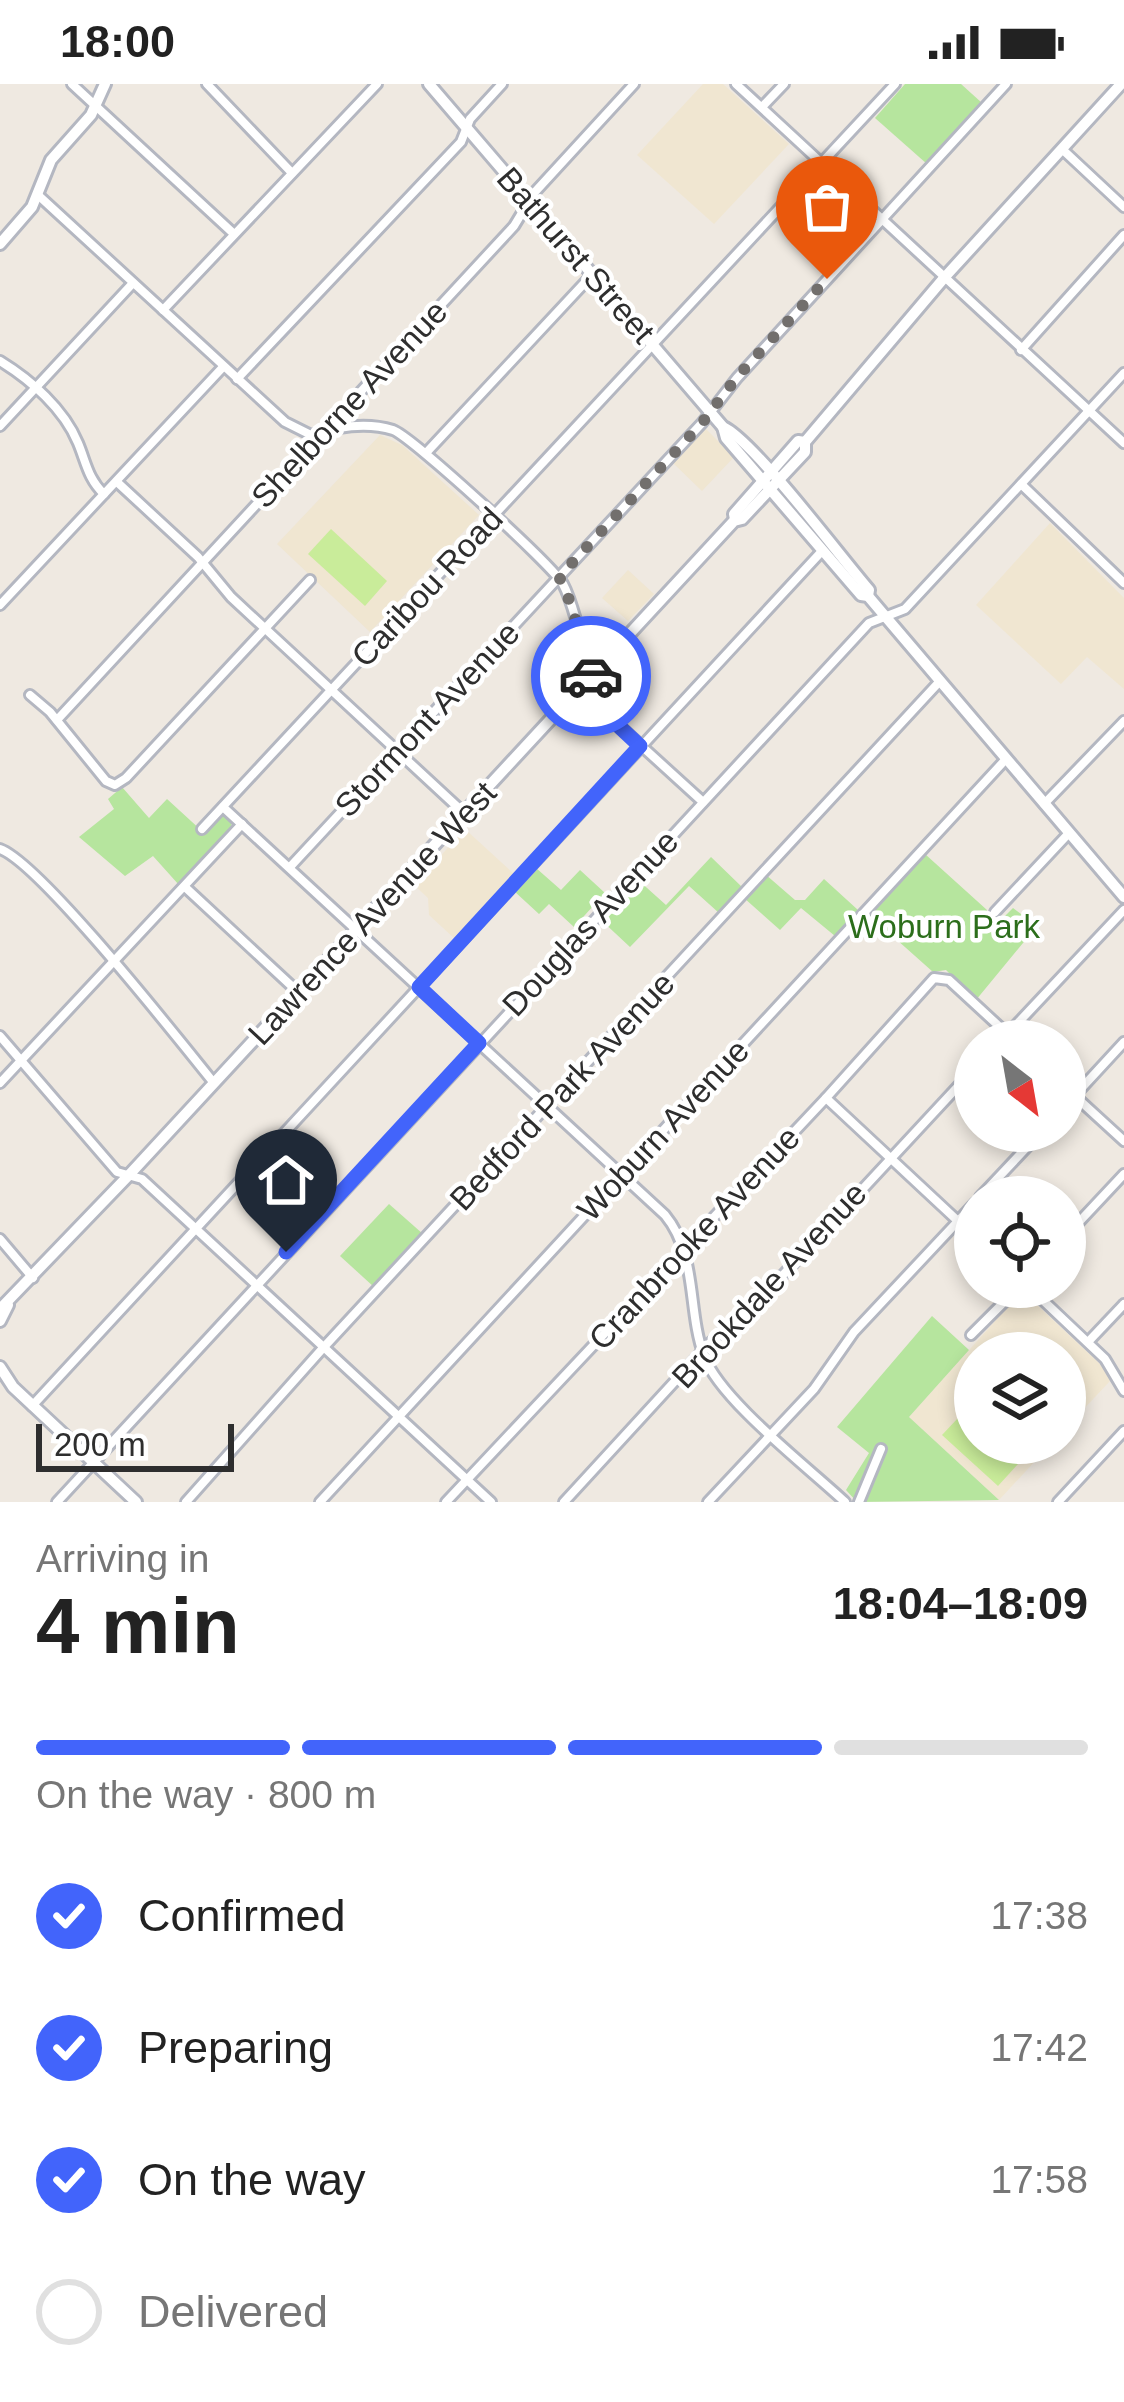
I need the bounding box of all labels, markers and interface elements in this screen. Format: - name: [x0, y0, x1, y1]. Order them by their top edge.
- text: 18:00: [60, 16, 175, 67]
- pin: [776, 156, 878, 279]
- street label: Bathurst Street: [490, 160, 662, 350]
- icon: bag: [794, 174, 860, 240]
- street label: Shelborne Avenue: [244, 293, 454, 515]
- street label: Caribou Road: [344, 500, 510, 674]
- street label: Stormont Avenue: [327, 614, 527, 824]
- courier: [531, 616, 651, 736]
- icon: car: [558, 643, 624, 709]
- street label: Lawrence Avenue West: [241, 774, 503, 1052]
- street label: Douglas Avenue: [495, 823, 685, 1023]
- park label: Woburn Park: [848, 908, 1040, 945]
- street label: Bedford Park Avenue: [442, 965, 682, 1217]
- north arrow: [954, 1020, 1086, 1152]
- map controls: [954, 1020, 1086, 1464]
- street label: Woburn Avenue: [570, 1032, 756, 1228]
- street label: Cranbrooke Avenue: [581, 1119, 807, 1357]
- pin: [235, 1129, 337, 1252]
- icon: home: [253, 1147, 319, 1213]
- street label: Brookdale Avenue: [664, 1175, 874, 1395]
- button: locate: [954, 1176, 1086, 1308]
- button: layers: [954, 1332, 1086, 1464]
- scale bar: [36, 1418, 234, 1471]
- text: 200 m: [54, 1426, 146, 1463]
- text: Arriving in: [36, 1537, 209, 1580]
- text: 18:04–18:09: [833, 1578, 1088, 1629]
- text: 4 min: [36, 1582, 240, 1670]
- text: On the way · 800 m: [36, 1773, 376, 1816]
- icon: check: [36, 1883, 102, 1949]
- text: Confirmed: [138, 1890, 346, 1941]
- text: 17:38: [990, 1894, 1088, 1937]
- icon: check: [36, 2015, 102, 2081]
- text: Preparing: [138, 2022, 333, 2073]
- text: 17:42: [990, 2026, 1088, 2069]
- icon: check: [36, 2147, 102, 2213]
- text: On the way: [138, 2154, 366, 2205]
- text: 17:58: [990, 2158, 1088, 2201]
- text: Delivered: [138, 2286, 328, 2337]

